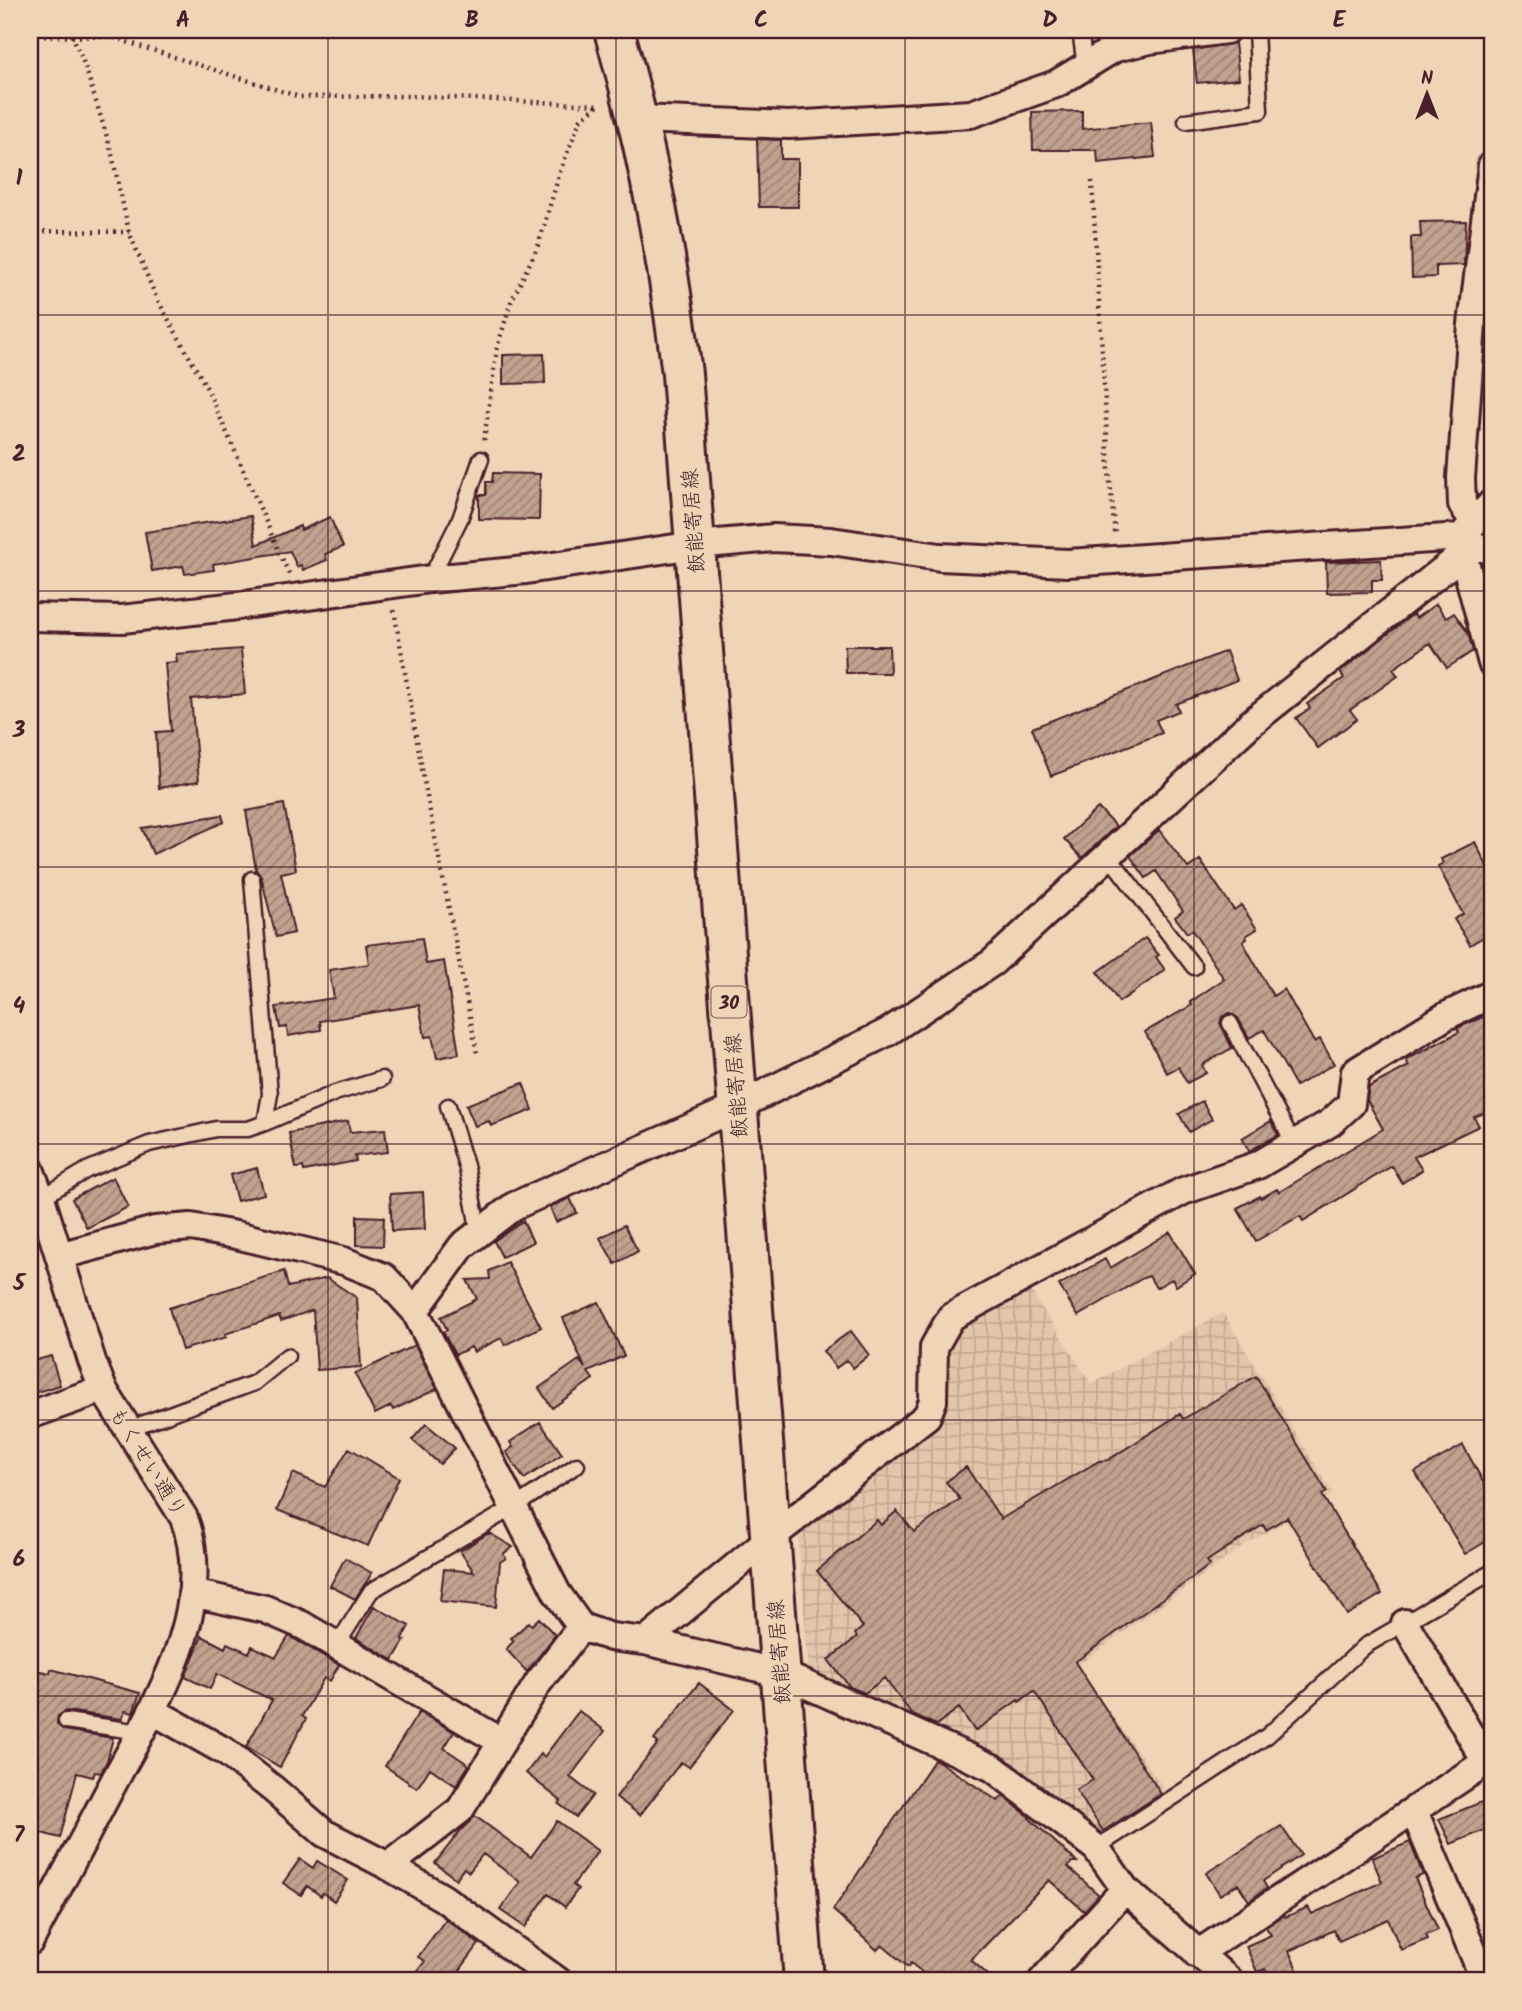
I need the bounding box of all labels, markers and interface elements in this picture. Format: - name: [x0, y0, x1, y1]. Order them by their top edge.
- text: A: [176, 3, 190, 39]
- text: B: [465, 3, 479, 39]
- text: C: [754, 3, 768, 39]
- text: D: [1042, 3, 1058, 39]
- text: E: [1333, 3, 1347, 39]
- north arrow: [1392, 60, 1462, 130]
- text: N: [1421, 64, 1433, 94]
- text: 1: [16, 161, 23, 197]
- text: 2: [12, 437, 26, 473]
- street label: 飯能寄居線: [674, 467, 715, 574]
- text: 3: [12, 713, 26, 749]
- road number: 30: [712, 986, 746, 1018]
- text: 4: [13, 989, 26, 1025]
- street label: 飯能寄居線: [717, 1032, 758, 1139]
- text: 5: [12, 1266, 27, 1302]
- street label: もくせい通り: [99, 1401, 194, 1525]
- text: 6: [13, 1542, 25, 1578]
- street label: 飯能寄居線: [760, 1598, 801, 1705]
- text: 7: [14, 1818, 26, 1854]

